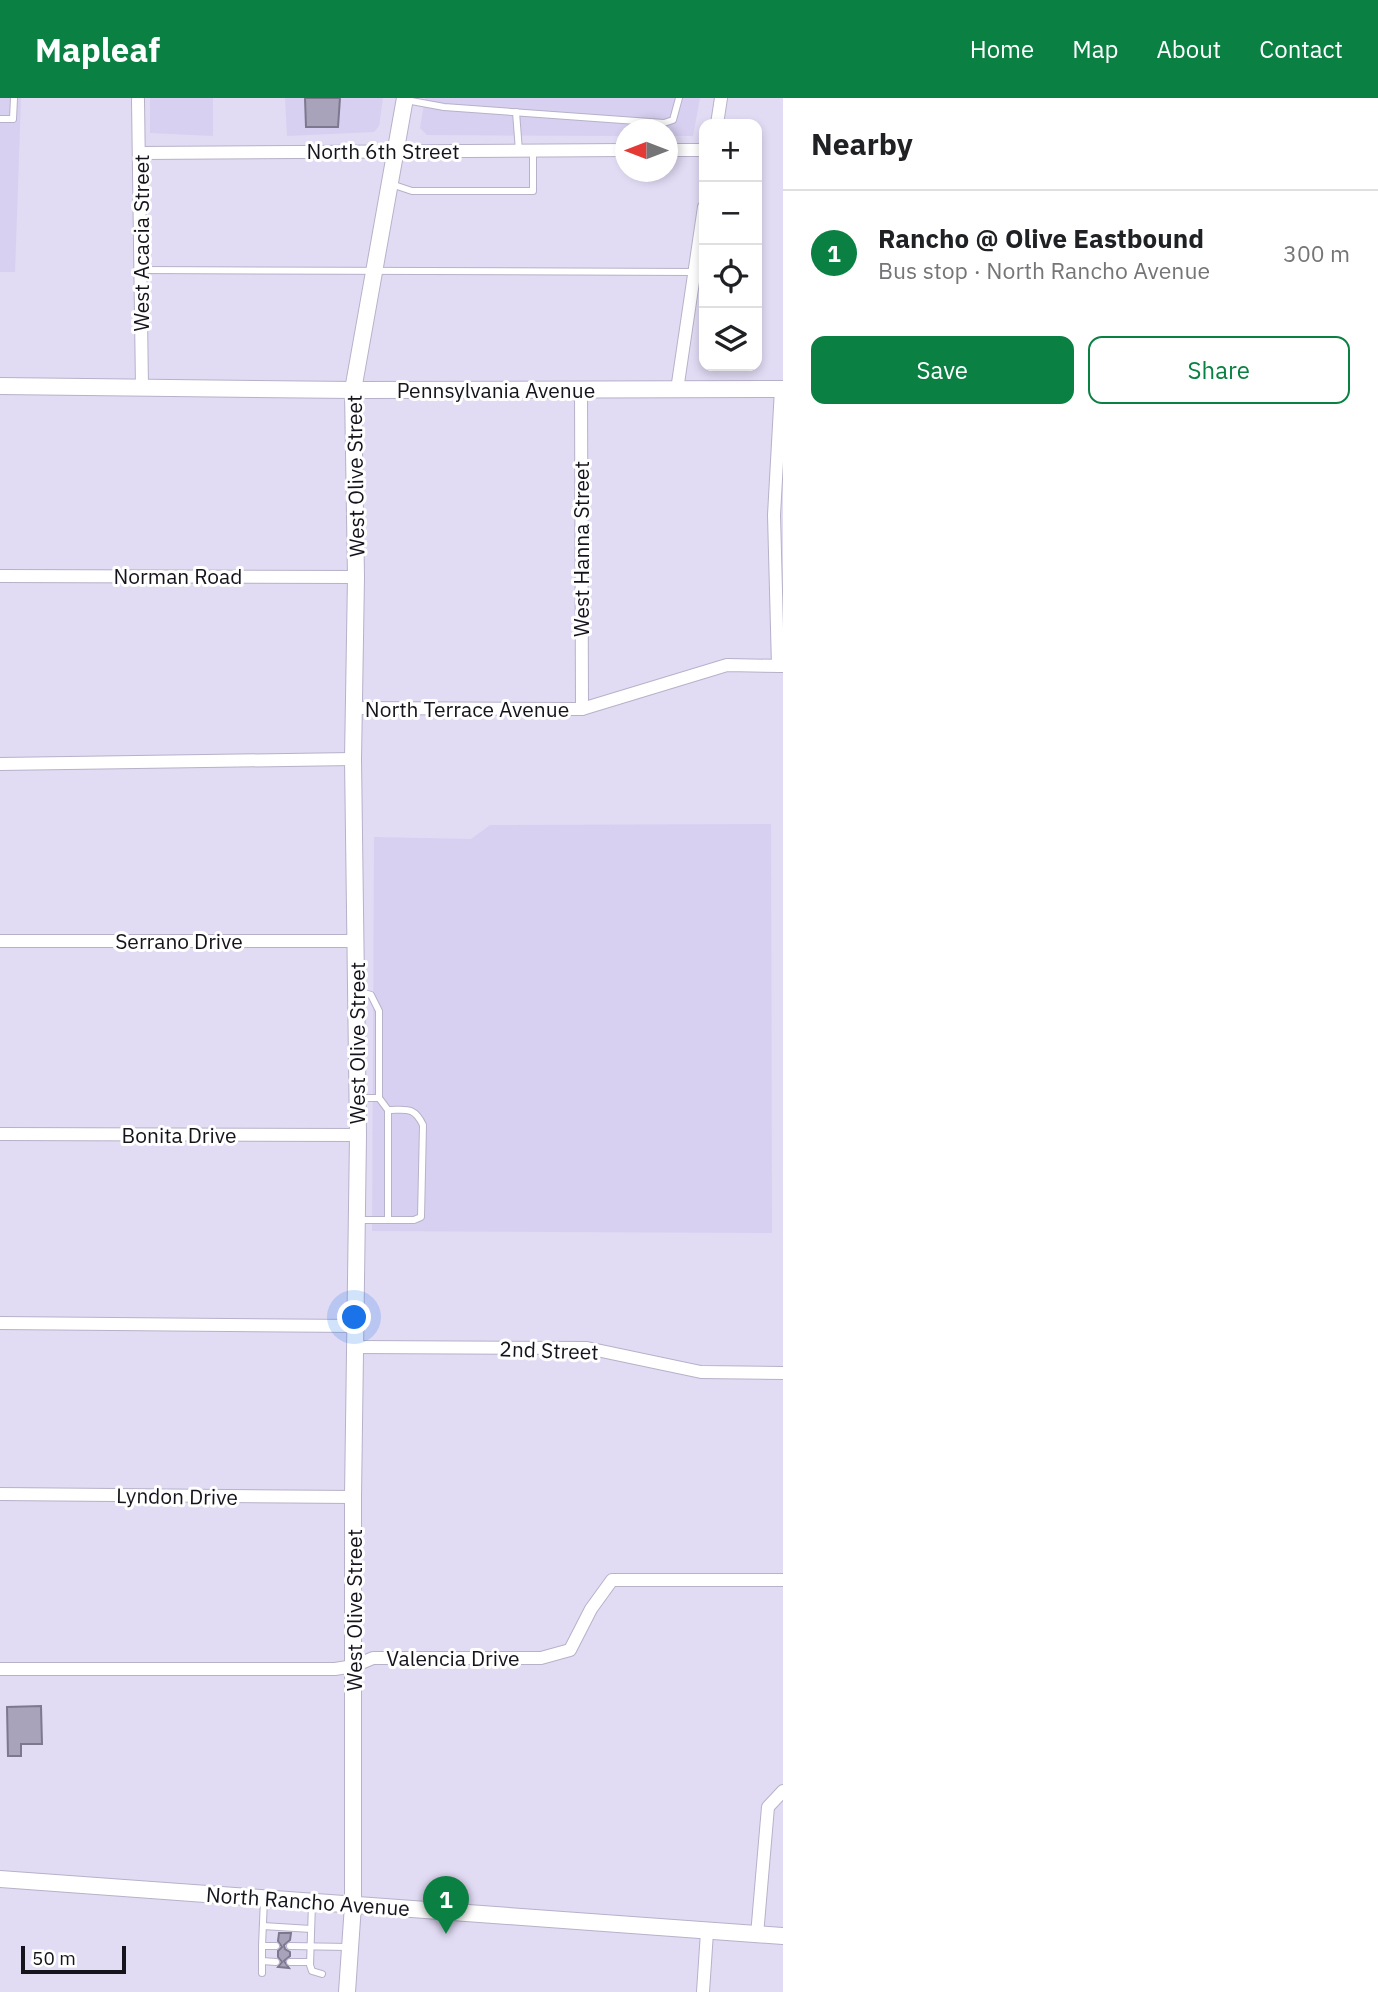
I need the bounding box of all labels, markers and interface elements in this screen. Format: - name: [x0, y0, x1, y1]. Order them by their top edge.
- text: Mapleaf: [35, 28, 160, 71]
- text: Home: [970, 33, 1034, 65]
- text: Map: [1072, 33, 1118, 65]
- text: About: [1156, 33, 1221, 65]
- text: Contact: [1259, 33, 1343, 65]
- north arrow: [615, 119, 678, 182]
- map controls: [699, 119, 762, 371]
- button: +: [699, 119, 762, 182]
- text: Nearby: [811, 124, 913, 163]
- street label: North 6th Street: [306, 137, 460, 165]
- street label: West Acacia Street: [127, 154, 155, 332]
- button: −: [699, 182, 762, 245]
- text: Rancho @ Olive Eastbound: [878, 221, 1204, 255]
- text: 1: [827, 238, 841, 268]
- text: 300 m: [1283, 238, 1350, 268]
- button: locate: [699, 245, 762, 308]
- text: Bus stop · North Rancho Avenue: [878, 255, 1210, 285]
- button: layers: [699, 308, 762, 371]
- button: Save: [811, 336, 1074, 404]
- button: Share: [1088, 336, 1350, 404]
- street label: Pennsylvania Avenue: [397, 376, 595, 404]
- street label: West Olive Street: [340, 395, 370, 557]
- street label: West Hanna Street: [567, 461, 595, 637]
- street label: Norman Road: [113, 562, 243, 590]
- street label: North Terrace Avenue: [365, 695, 569, 723]
- street label: Serrano Drive: [115, 927, 243, 955]
- street label: West Olive Street: [343, 962, 371, 1124]
- street label: Bonita Drive: [122, 1121, 236, 1149]
- your location: [337, 1300, 371, 1334]
- street label: 2nd Street: [499, 1334, 599, 1366]
- street label: Lyndon Drive: [116, 1481, 238, 1511]
- street label: West Olive Street: [340, 1529, 368, 1691]
- street label: Valencia Drive: [386, 1644, 520, 1672]
- pin: 1: [423, 1876, 469, 1934]
- street label: North Rancho Avenue: [205, 1880, 411, 1922]
- scale bar: [21, 1943, 126, 1975]
- text: 50 m: [32, 1946, 76, 1970]

